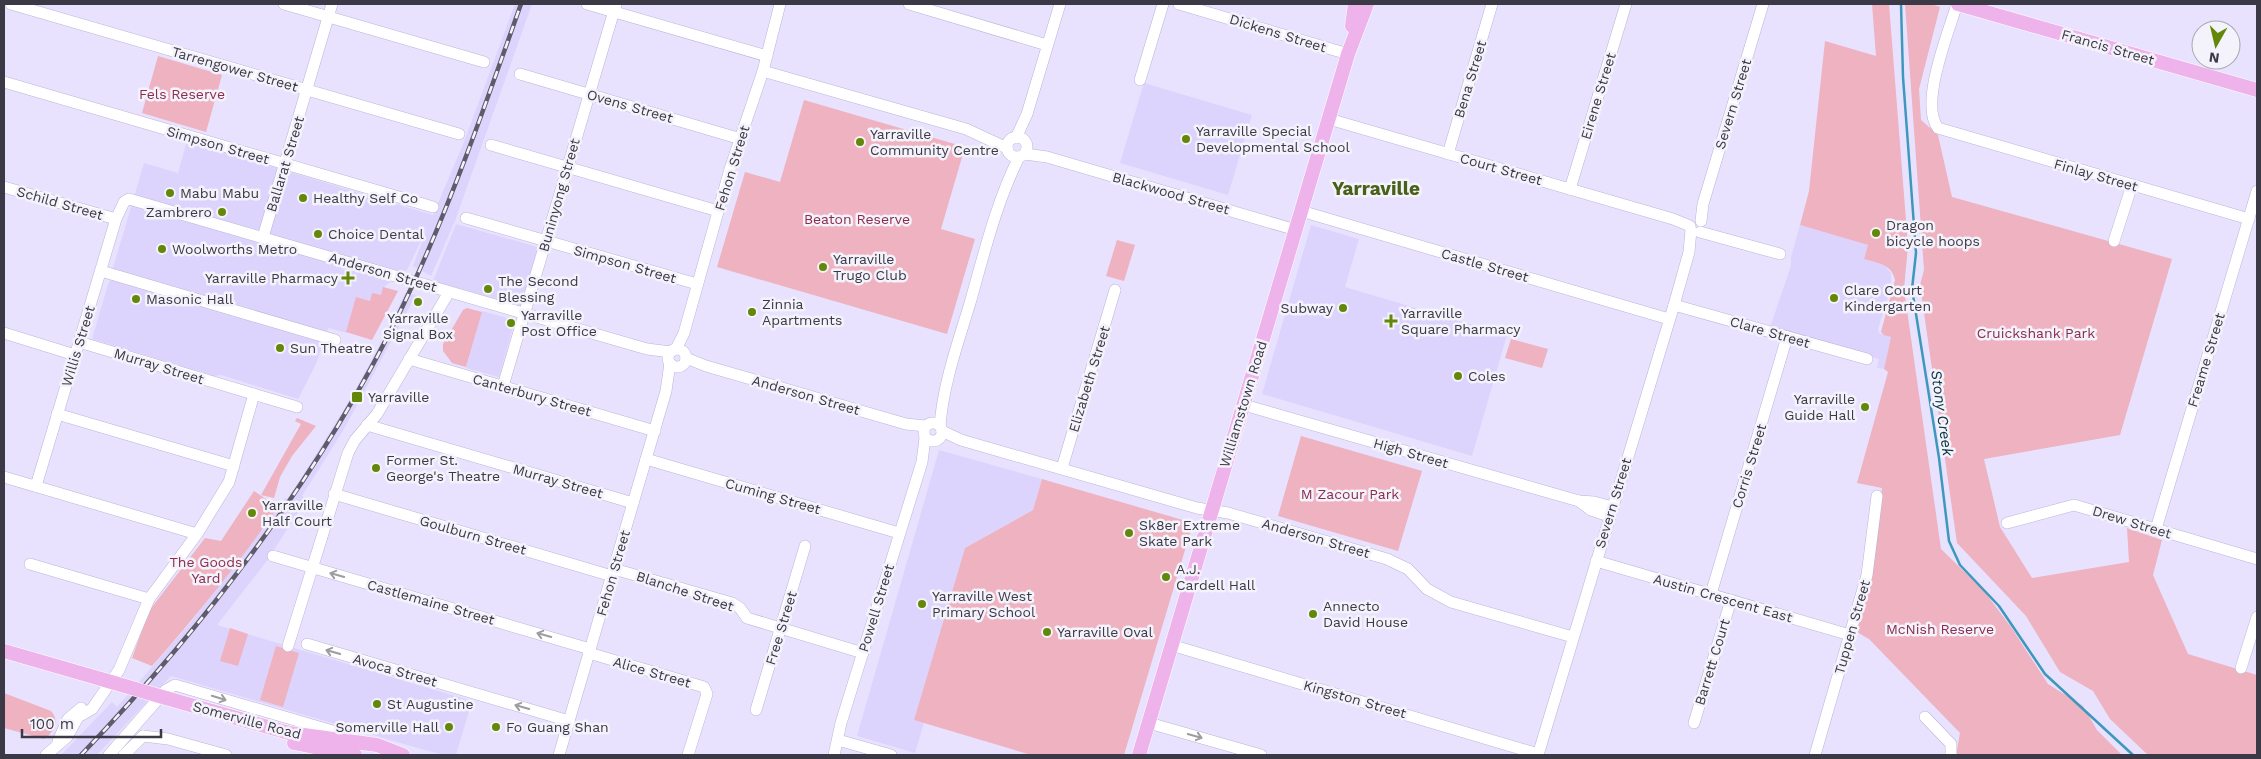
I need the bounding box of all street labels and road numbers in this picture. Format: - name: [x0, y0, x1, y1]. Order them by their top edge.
- street label: Dickens Street: [1228, 11, 1328, 55]
- street label: Francis Street: [2060, 26, 2156, 68]
- street label: Bena Street: [1451, 38, 1489, 120]
- street label: Tarrengower Street: [170, 43, 300, 95]
- street label: Eirene Street: [1577, 51, 1619, 141]
- street label: Severn Street: [1712, 57, 1754, 151]
- street label: Ovens Street: [585, 86, 675, 126]
- street label: Ballarat Street: [263, 114, 307, 214]
- street label: Simpson Street: [165, 123, 271, 167]
- street label: Fehon Street: [711, 123, 753, 213]
- street label: Buninyong Street: [535, 136, 583, 254]
- street label: Court Street: [1458, 150, 1544, 188]
- street label: Finlay Street: [2052, 155, 2140, 195]
- street label: Blackwood Street: [1111, 169, 1232, 217]
- street label: Schild Street: [15, 183, 105, 223]
- street label: Simpson Street: [572, 242, 678, 286]
- street label: Castle Street: [1440, 245, 1531, 285]
- street label: Anderson Street: [327, 249, 439, 295]
- street label: Willis Street: [58, 303, 98, 388]
- street label: Freame Street: [2184, 311, 2228, 409]
- street label: Clare Street: [1728, 313, 1812, 351]
- street label: Elizabeth Street: [1065, 324, 1113, 434]
- street label: Williamstown Road: [1216, 339, 1270, 469]
- street label: Murray Street: [112, 345, 206, 387]
- street label: Canterbury Street: [471, 370, 593, 420]
- street label: Anderson Street: [750, 372, 862, 418]
- street label: Corris Street: [1729, 422, 1769, 510]
- street label: High Street: [1372, 435, 1450, 471]
- street label: Severn Street: [1592, 456, 1634, 550]
- street label: Murray Street: [511, 460, 605, 502]
- street label: Cuming Street: [724, 475, 823, 517]
- street label: Drew Street: [2091, 502, 2174, 542]
- street label: Goulburn Street: [418, 512, 528, 558]
- street label: Anderson Street: [1260, 515, 1372, 561]
- street label: Fehon Street: [593, 528, 633, 618]
- street label: Powell Street: [855, 562, 897, 654]
- street label: Blanche Street: [634, 568, 736, 614]
- street label: Austin Crescent East: [1652, 570, 1795, 626]
- street label: Castlemaine Street: [365, 576, 497, 628]
- street label: Tuppen Street: [1831, 578, 1873, 676]
- street label: Free Street: [762, 589, 800, 667]
- street label: Barrett Court: [1691, 617, 1733, 707]
- street label: Avoca Street: [351, 650, 439, 690]
- street label: Alice Street: [611, 653, 693, 691]
- street label: Kingston Street: [1302, 677, 1408, 721]
- street label: Somerville Road: [191, 698, 303, 742]

